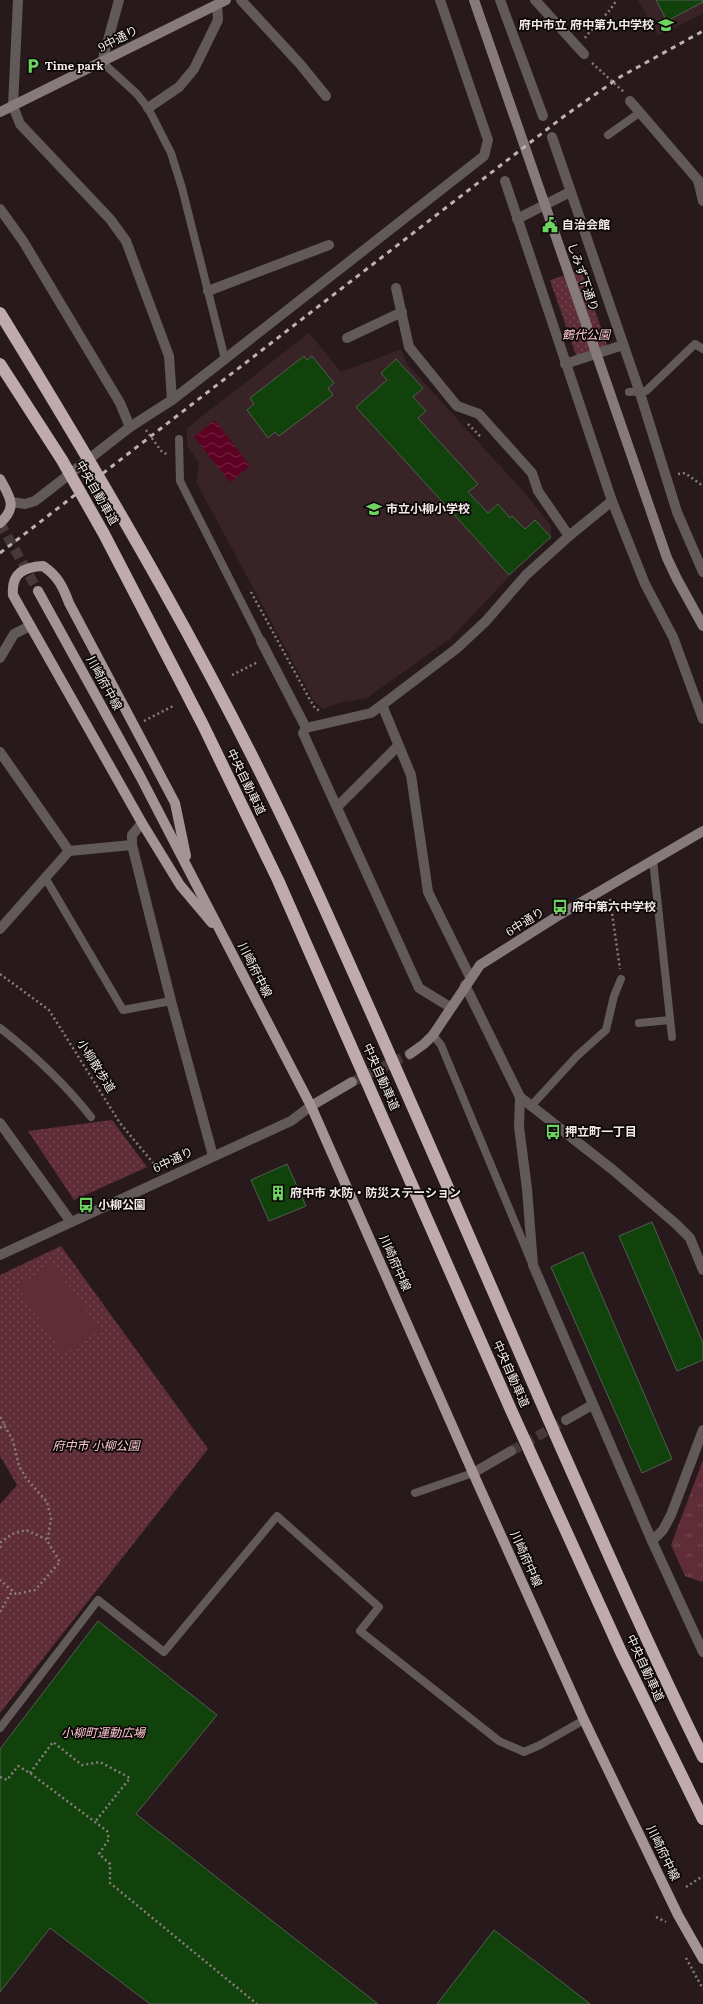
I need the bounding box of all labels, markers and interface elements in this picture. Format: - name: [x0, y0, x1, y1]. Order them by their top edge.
- school or university icon: 府中市立 府中第九中学校: [657, 16, 675, 34]
- place label: 府中市立 府中第九中学校: [519, 17, 654, 32]
- street label: 9中通り: [95, 22, 140, 55]
- parking icon: Time park: [24, 57, 42, 75]
- place label: Time park: [45, 58, 104, 73]
- public building icon: 自治会館: [541, 216, 559, 234]
- place label: 自治会館: [562, 217, 610, 232]
- street label: しみず下通り: [565, 240, 602, 313]
- park label: 鶴代公園: [562, 327, 612, 342]
- street label: 中央自動車道: [73, 458, 122, 528]
- school or university icon: 市立小柳小学校: [365, 500, 383, 518]
- place label: 市立小柳小学校: [386, 501, 470, 516]
- street label: 川崎府中線: [83, 653, 126, 713]
- street label: 中央自動車道: [224, 746, 269, 817]
- bus stop icon: 府中第六中学校: [551, 898, 569, 916]
- place label: 府中第六中学校: [572, 899, 656, 914]
- street label: 6中通り: [503, 904, 547, 939]
- street label: 川崎府中線: [235, 940, 276, 1000]
- street label: 小柳散歩道: [74, 1036, 119, 1095]
- street label: 中央自動車道: [360, 1041, 403, 1113]
- bus stop icon: 押立町一丁目: [544, 1123, 562, 1141]
- place label: 押立町一丁目: [565, 1124, 637, 1139]
- street label: 6中通り: [150, 1144, 195, 1175]
- building icon: 府中市 水防・防災ステーション: [269, 1184, 287, 1202]
- place label: 府中市 水防・防災ステーション: [290, 1185, 461, 1200]
- bus stop icon: 小柳公園: [77, 1196, 95, 1214]
- place label: 小柳公園: [98, 1197, 146, 1212]
- street label: 川崎府中線: [376, 1232, 415, 1293]
- street label: 中央自動車道: [490, 1338, 533, 1410]
- park label: 府中市 小柳公園: [52, 1438, 142, 1453]
- street label: 川崎府中線: [507, 1528, 546, 1589]
- street label: 中央自動車道: [623, 1632, 667, 1704]
- park label: 小柳町運動広場: [61, 1725, 147, 1740]
- street label: 川崎府中線: [644, 1823, 683, 1883]

